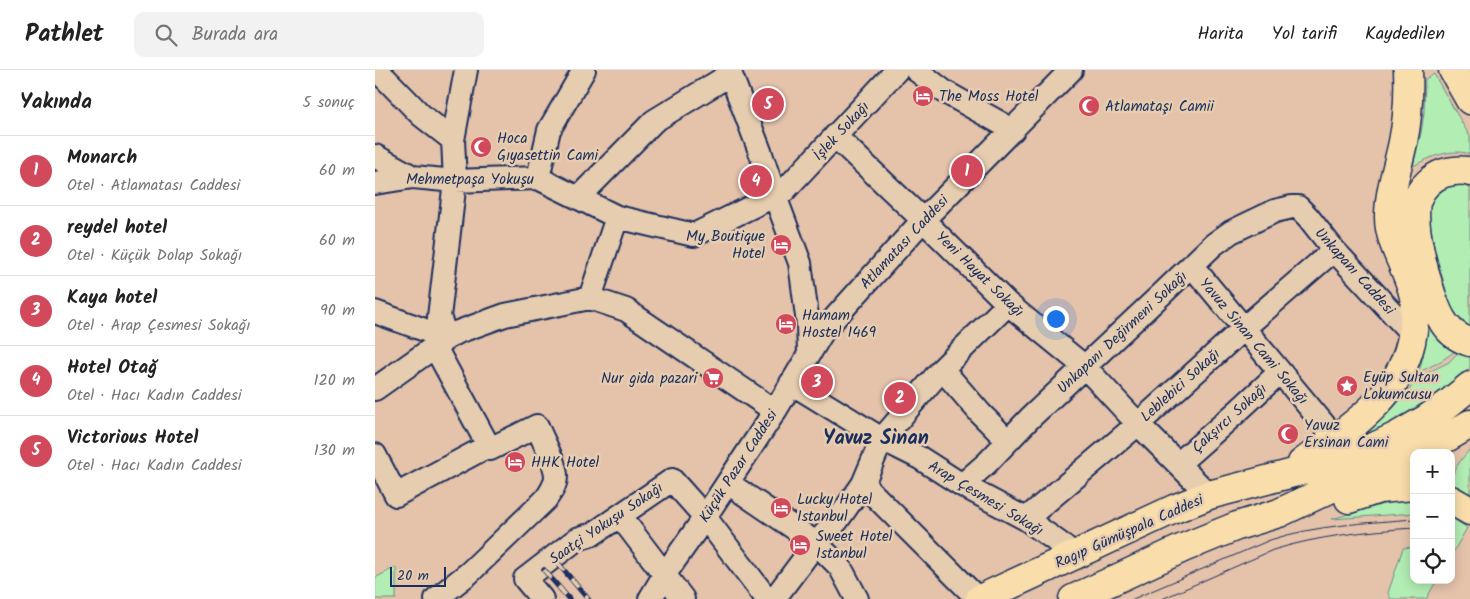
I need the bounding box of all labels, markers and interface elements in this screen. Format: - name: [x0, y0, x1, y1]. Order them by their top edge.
- search box: [134, 12, 484, 57]
- text: Pathlet: [25, 15, 104, 54]
- text: Burada ara: [192, 20, 278, 50]
- text: Harita: [1198, 20, 1244, 49]
- text: Yol tarifi: [1272, 20, 1337, 49]
- text: Kaydedilen: [1365, 20, 1445, 49]
- icon: search: [152, 21, 180, 49]
- hotel icon: The Moss Hotel: [911, 84, 935, 108]
- pin: 5: [752, 85, 784, 123]
- place label: The Moss Hotel: [939, 85, 1039, 109]
- text: Yakında: [20, 86, 92, 119]
- text: 5 sonuç: [303, 90, 355, 115]
- mosque icon: Atlamataşı Camii: [1077, 94, 1101, 118]
- place label: Atlamataşı Camii: [1105, 95, 1215, 119]
- street label: İşlek Sokağı: [808, 96, 876, 167]
- place label: Hoca Gıyasettin Cami: [497, 127, 599, 168]
- mosque icon: Hoca Gıyasettin Cami: [469, 135, 493, 159]
- text: Monarch: [67, 143, 137, 173]
- pin: 1: [951, 152, 983, 190]
- text: 1: [34, 158, 38, 183]
- text: 60 m: [319, 158, 355, 183]
- pin: 4: [740, 162, 772, 200]
- street label: Mehmetpaşa Yokuşu: [406, 168, 534, 192]
- text: Otel · Atlamatası Caddesi: [67, 173, 240, 198]
- street label: Atlamatası Caddesi: [855, 189, 956, 295]
- text: reydel hotel: [67, 213, 167, 243]
- street label: Unkapanı Caddesi: [1308, 222, 1401, 322]
- place label: My Boutique Hotel: [686, 225, 765, 266]
- street label: Yeni Hayat Sokağı: [929, 226, 1029, 324]
- text: 2: [31, 228, 41, 253]
- text: 60 m: [319, 228, 355, 253]
- hotel icon: My Boutique Hotel: [769, 233, 793, 257]
- text: Otel · Küçük Dolap Sokağı: [67, 243, 242, 268]
- street label: Unkapanı Değirmeni Sokağı: [1052, 265, 1194, 400]
- street label: Yavuz Sinan Cami Sokağı: [1193, 273, 1314, 411]
- text: Kaya hotel: [67, 283, 157, 313]
- text: 3: [32, 298, 40, 323]
- text: 90 m: [320, 298, 355, 323]
- place label: Hamam Hostel 1469: [802, 304, 877, 345]
- your location: [1043, 306, 1069, 332]
- hotel icon: Hamam Hostel 1469: [774, 312, 798, 336]
- text: Otel · Arap Çesmesi Sokağı: [67, 313, 250, 338]
- street label: Leblebici Sokağı: [1135, 343, 1226, 428]
- text: Hotel Otağ: [67, 353, 157, 383]
- pin: 3: [801, 363, 833, 401]
- supermarket icon: Nur gida pazari: [701, 366, 725, 390]
- place label: Eyüp Sultan Lokumcusu: [1363, 366, 1439, 407]
- place label: Nur gida pazari: [601, 367, 698, 391]
- text: 4: [32, 368, 40, 393]
- text: 120 m: [314, 368, 355, 393]
- place icon: Eyüp Sultan Lokumcusu: [1335, 374, 1359, 398]
- street label: Çakşırcı Sokağı: [1186, 378, 1273, 459]
- pin: 2: [884, 379, 916, 417]
- text: Otel · Hacı Kadın Caddesi: [67, 383, 242, 408]
- street label: Küçük Pazar Caddesi: [693, 404, 785, 528]
- place label: Yavuz Ersinan Cami: [1304, 414, 1390, 455]
- mosque icon: Yavuz Ersinan Cami: [1276, 422, 1300, 446]
- text: Victorious Hotel: [67, 423, 198, 453]
- district label: Yavuz Sinan: [823, 423, 929, 455]
- text: 5: [32, 438, 40, 463]
- text: 130 m: [314, 438, 355, 463]
- map controls: [1410, 449, 1455, 584]
- button: +: [1410, 449, 1455, 494]
- hotel icon: HHK Hotel: [503, 450, 527, 474]
- place label: HHK Hotel: [531, 451, 599, 475]
- text: Otel · Hacı Kadın Caddesi: [67, 453, 242, 478]
- street label: Arap Çesmesi Sokağı: [923, 455, 1048, 543]
- street label: Saatçi Yokuşu Sokağı: [545, 477, 669, 571]
- place label: Lucky Hotel Istanbul: [797, 488, 873, 529]
- street label: Ragıp Gümüşpala Caddesi: [1051, 488, 1209, 576]
- button: −: [1410, 494, 1455, 539]
- hotel icon: Lucky Hotel Istanbul: [769, 496, 793, 520]
- place label: Sweet Hotel Istanbul: [816, 525, 893, 566]
- hotel icon: Sweet Hotel Istanbul: [788, 533, 812, 557]
- button: locate: [1410, 539, 1455, 584]
- scale bar: [390, 564, 446, 587]
- text: 20 m: [397, 565, 429, 587]

